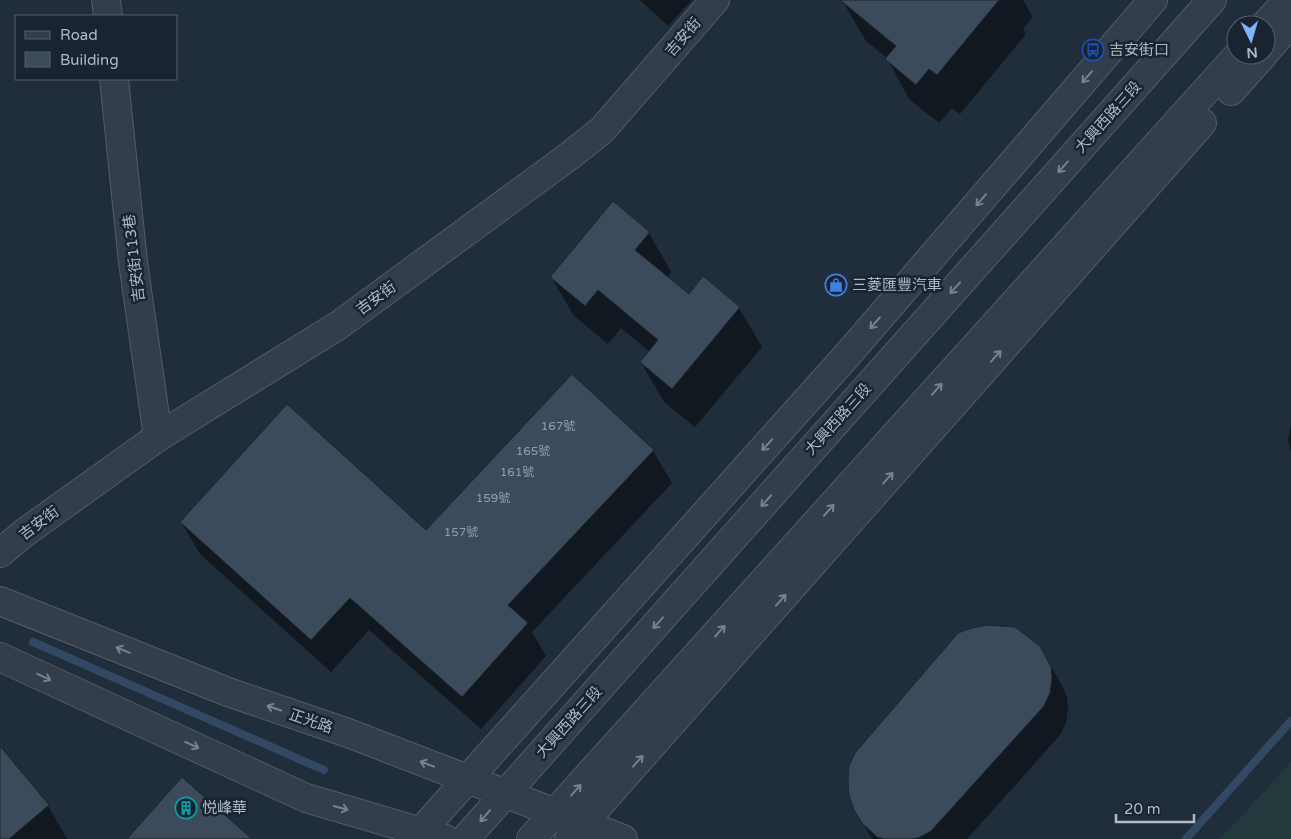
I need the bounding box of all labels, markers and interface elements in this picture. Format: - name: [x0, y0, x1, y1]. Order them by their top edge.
- street label: 吉安街: [661, 14, 705, 60]
- legend: [15, 15, 178, 80]
- north arrow: [1226, 15, 1276, 65]
- text: Road: [60, 26, 98, 44]
- bus stop icon: 吉安街口: [1081, 38, 1105, 62]
- place label: 吉安街口: [1109, 41, 1169, 59]
- text: N: [1246, 43, 1258, 61]
- text: Building: [60, 51, 119, 69]
- one-way arrow: [1081, 70, 1092, 83]
- street label: 大興西路三段: [1071, 78, 1145, 156]
- one-way arrow: [1057, 161, 1069, 174]
- one-way arrow: [975, 193, 986, 206]
- street label: 吉安街113巷: [120, 213, 148, 303]
- shop icon: 三菱匯豐汽車: [824, 273, 848, 297]
- place label: 三菱匯豐汽車: [852, 276, 942, 294]
- street label: 吉安街: [353, 277, 399, 319]
- one-way arrow: [949, 282, 961, 295]
- one-way arrow: [869, 317, 880, 330]
- one-way arrow: [990, 350, 1002, 363]
- street label: 大興西路三段: [801, 380, 875, 458]
- one-way arrow: [931, 383, 943, 396]
- house number: 167號: [541, 419, 575, 433]
- one-way arrow: [761, 438, 773, 451]
- house number: 165號: [516, 444, 550, 458]
- house number: 161號: [500, 465, 534, 479]
- one-way arrow: [883, 471, 894, 484]
- house number: 159號: [476, 491, 510, 505]
- one-way arrow: [760, 495, 771, 508]
- street label: 吉安街: [16, 502, 62, 544]
- one-way arrow: [823, 503, 834, 516]
- house number: 157號: [444, 525, 478, 539]
- one-way arrow: [775, 593, 786, 606]
- one-way arrow: [652, 616, 663, 629]
- one-way arrow: [714, 624, 726, 637]
- one-way arrow: [115, 645, 131, 654]
- one-way arrow: [36, 673, 51, 683]
- street label: 大興西路三段: [532, 683, 606, 761]
- one-way arrow: [267, 703, 283, 712]
- street label: 正光路: [287, 705, 335, 737]
- one-way arrow: [184, 741, 199, 751]
- one-way arrow: [632, 754, 644, 767]
- one-way arrow: [420, 759, 435, 768]
- one-way arrow: [570, 784, 582, 797]
- scale bar: [1116, 792, 1194, 824]
- building icon: 悦峰華: [174, 796, 198, 820]
- place label: 悦峰華: [202, 799, 247, 817]
- text: 20 m: [1124, 800, 1161, 818]
- one-way arrow: [333, 804, 349, 814]
- one-way arrow: [479, 810, 491, 823]

